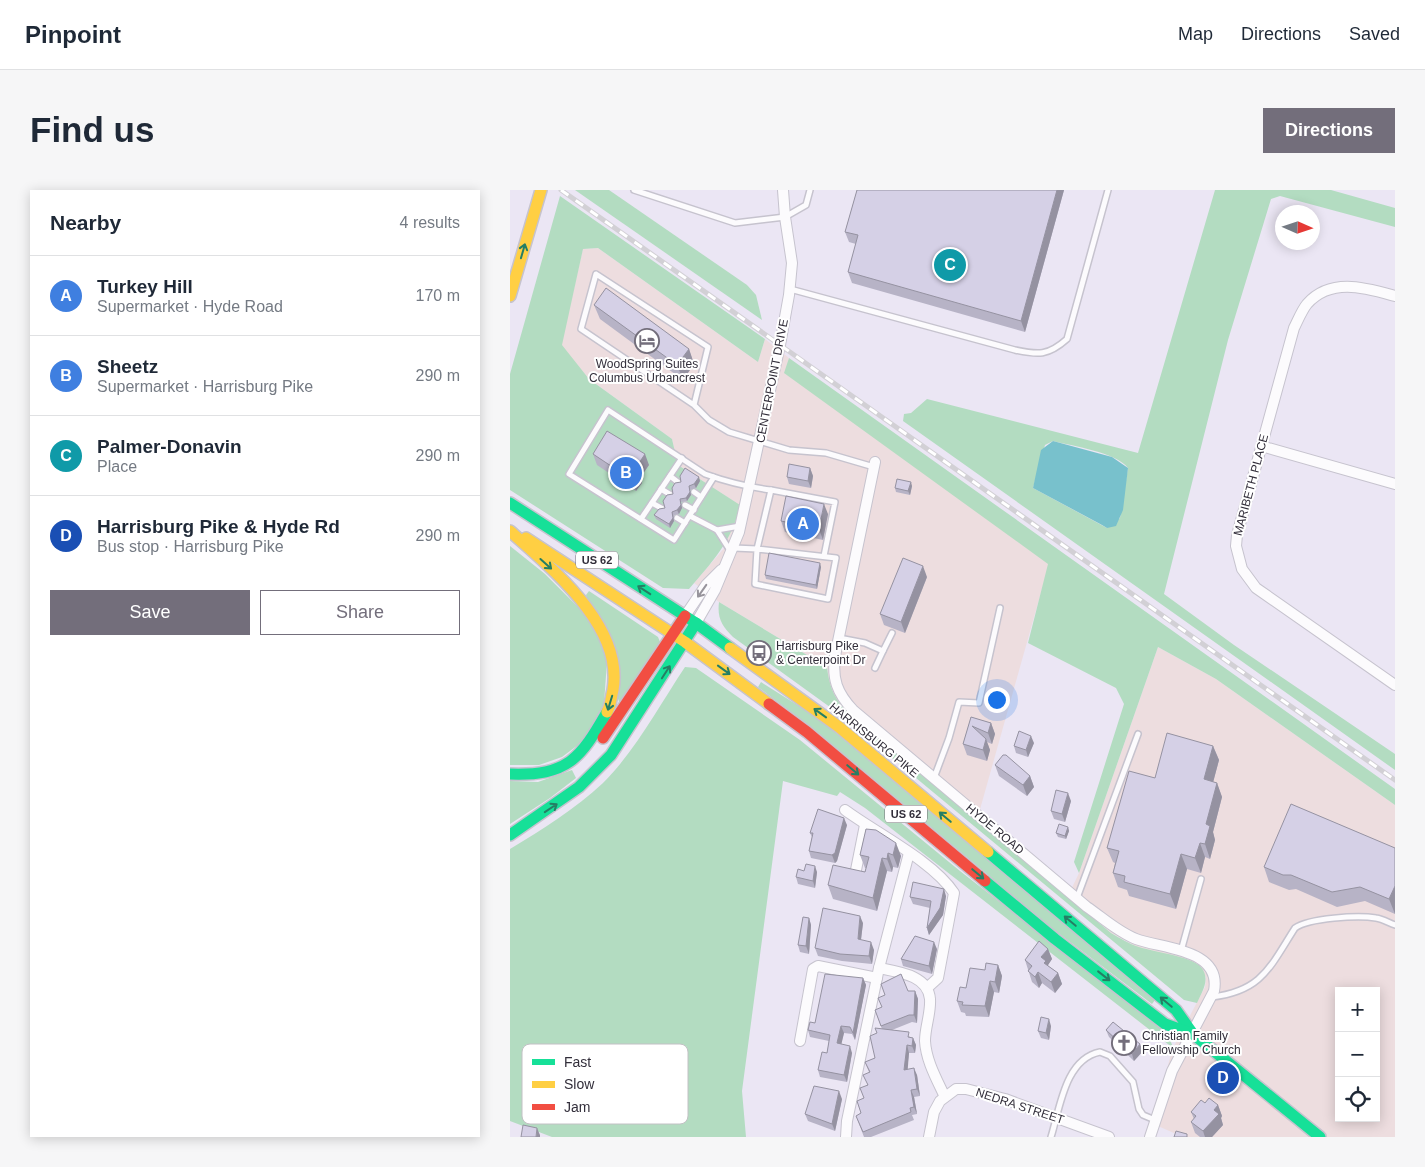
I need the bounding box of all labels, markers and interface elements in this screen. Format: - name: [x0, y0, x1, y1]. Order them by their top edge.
- text: Pinpoint: [25, 21, 121, 48]
- text: Map: [1178, 24, 1213, 44]
- text: Directions: [1241, 24, 1321, 44]
- text: Saved: [1349, 24, 1400, 44]
- button: Directions: [1263, 108, 1395, 153]
- text: Find us: [30, 110, 154, 149]
- north arrow: [1275, 205, 1320, 250]
- text: Nearby: [50, 211, 121, 234]
- text: 4 results: [400, 214, 460, 231]
- one-way arrow: [519, 243, 529, 259]
- pin: C: [934, 246, 966, 284]
- text: Turkey Hill: [97, 276, 193, 297]
- text: A: [60, 287, 72, 304]
- text: 170 m: [416, 287, 460, 304]
- text: Supermarket · Hyde Road: [97, 298, 283, 315]
- street label: CENTERPOINT DRIVE: [753, 318, 791, 444]
- hotel icon: WoodSpring Suites Columbus Urbancrest: [634, 328, 660, 354]
- text: Sheetz: [97, 356, 158, 377]
- place label: WoodSpring Suites Columbus Urbancrest: [589, 357, 706, 385]
- text: B: [60, 367, 72, 384]
- text: 290 m: [416, 367, 460, 384]
- text: Supermarket · Harrisburg Pike: [97, 378, 313, 395]
- street label: MARIBETH PLACE: [1231, 433, 1271, 537]
- text: Palmer-Donavin: [97, 436, 242, 457]
- text: C: [60, 447, 72, 464]
- text: 290 m: [416, 447, 460, 464]
- pin: B: [610, 454, 642, 492]
- text: Place: [97, 458, 137, 475]
- pin: A: [787, 505, 819, 543]
- text: Harrisburg Pike & Hyde Rd: [97, 516, 340, 537]
- text: D: [60, 527, 72, 544]
- text: 290 m: [416, 527, 460, 544]
- text: Bus stop · Harrisburg Pike: [97, 538, 284, 555]
- road number: US 62: [576, 552, 618, 568]
- one-way arrow: [539, 558, 552, 570]
- one-way arrow: [697, 583, 707, 597]
- one-way arrow: [637, 584, 651, 595]
- button: Save: [50, 590, 250, 635]
- button: Share: [260, 590, 460, 635]
- place label: Harrisburg Pike & Centerpoint Dr: [776, 639, 865, 667]
- bus stop icon: Harrisburg Pike & Centerpoint Dr: [746, 640, 772, 666]
- one-way arrow: [661, 665, 671, 679]
- one-way arrow: [717, 665, 730, 676]
- your location: [984, 687, 1010, 713]
- one-way arrow: [604, 695, 614, 711]
- street label: HARRISBURG PIKE: [827, 700, 921, 780]
- one-way arrow: [813, 708, 827, 718]
- one-way arrow: [846, 764, 859, 775]
- street label: HYDE ROAD: [963, 801, 1027, 858]
- one-way arrow: [543, 803, 557, 813]
- road number: US 62: [885, 806, 927, 822]
- one-way arrow: [939, 811, 952, 822]
- one-way arrow: [971, 868, 984, 880]
- one-way arrow: [1063, 916, 1076, 927]
- one-way arrow: [1097, 971, 1110, 982]
- map controls: [1335, 987, 1380, 1122]
- button: +: [1335, 987, 1380, 1032]
- one-way arrow: [1160, 997, 1173, 1008]
- place label: Christian Family Fellowship Church: [1142, 1029, 1241, 1057]
- church icon: Christian Family Fellowship Church: [1111, 1030, 1137, 1056]
- button: −: [1335, 1032, 1380, 1077]
- legend: [522, 1044, 688, 1124]
- text: Fast: [564, 1054, 591, 1070]
- pin: D: [1207, 1059, 1239, 1097]
- text: Slow: [564, 1076, 595, 1092]
- button: locate: [1335, 1077, 1380, 1122]
- street label: NEDRA STREET: [974, 1085, 1067, 1127]
- text: Jam: [564, 1099, 590, 1115]

